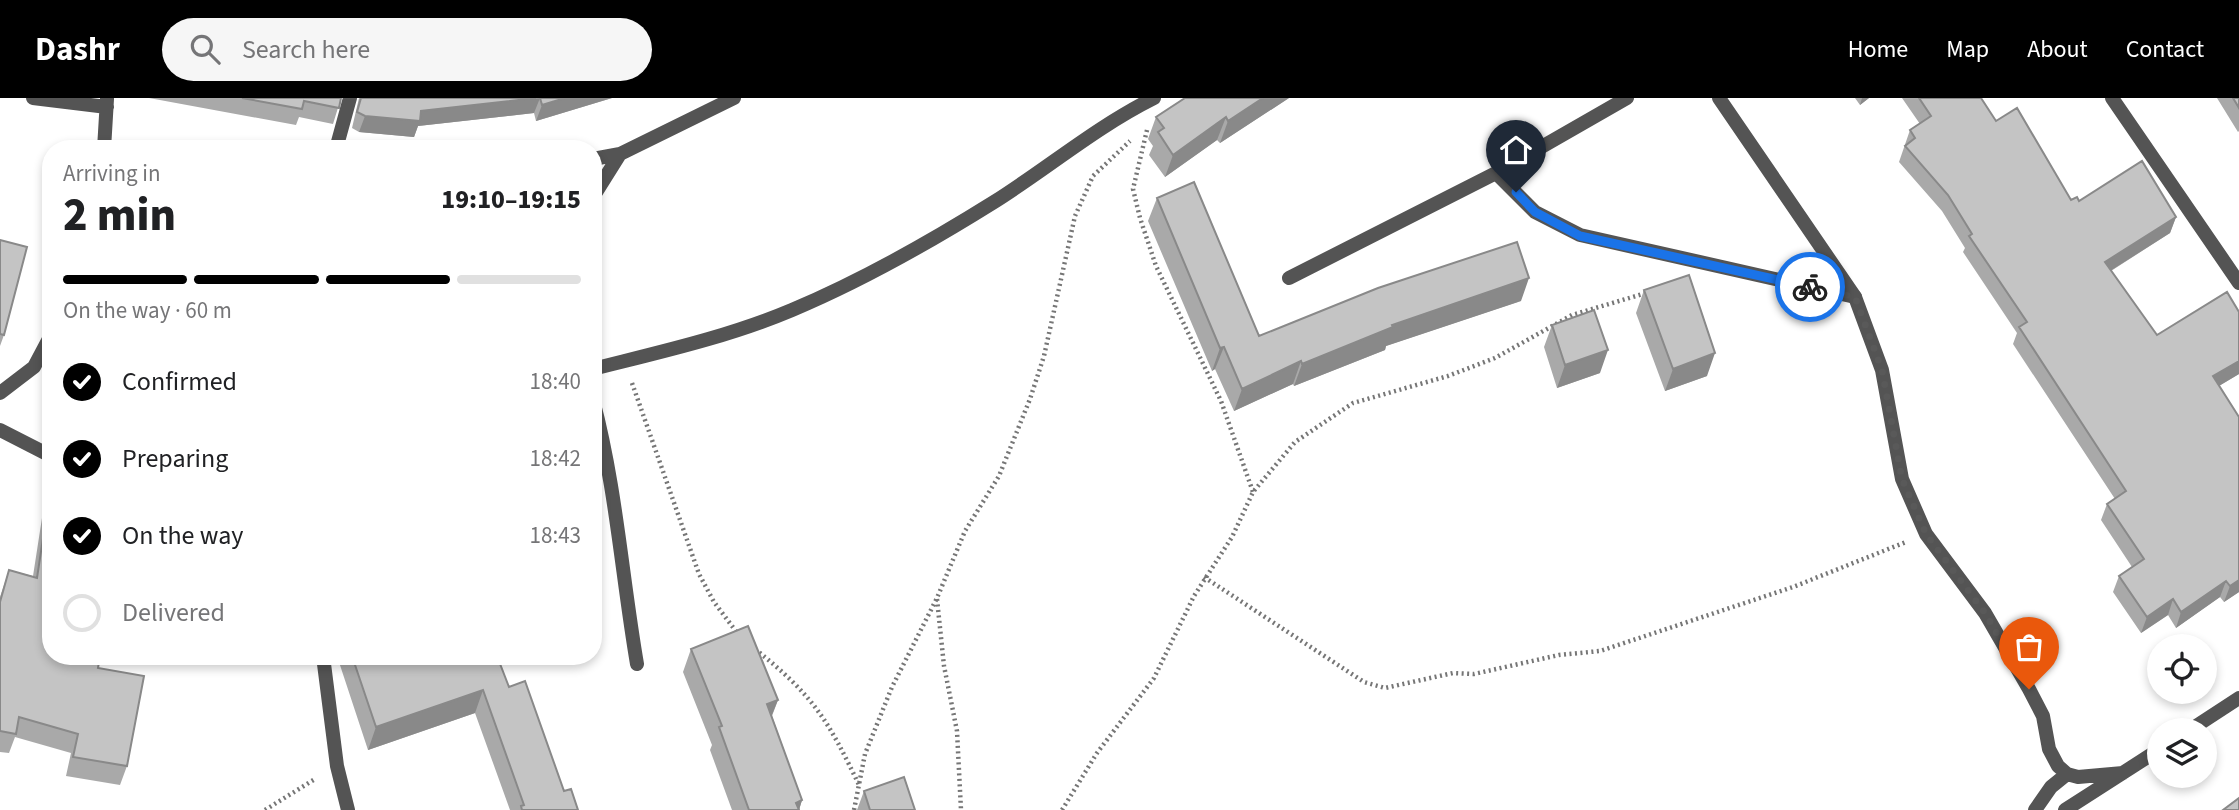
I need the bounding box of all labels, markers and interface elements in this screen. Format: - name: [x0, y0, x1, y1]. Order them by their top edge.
- search box: [162, 18, 652, 81]
- text: Dashr: [35, 26, 120, 73]
- icon: search: [186, 30, 224, 68]
- text: Search here: [242, 31, 370, 68]
- text: Home: [1848, 32, 1908, 67]
- text: Map: [1946, 32, 1989, 67]
- text: About: [2027, 32, 2088, 67]
- text: Contact: [2126, 32, 2204, 67]
- pin: [1486, 120, 1546, 192]
- icon: home: [1497, 131, 1535, 169]
- text: Arriving in: [63, 157, 161, 190]
- text: 19:10–19:15: [441, 181, 581, 218]
- text: 2 min: [63, 183, 176, 248]
- courier: [1775, 252, 1845, 322]
- icon: bike: [1791, 268, 1829, 306]
- text: On the way · 60 m: [63, 294, 232, 327]
- icon: check: [63, 363, 101, 401]
- text: Confirmed: [122, 363, 237, 400]
- text: 18:40: [530, 365, 581, 398]
- icon: check: [63, 440, 101, 478]
- text: Preparing: [122, 440, 228, 477]
- text: 18:42: [530, 442, 581, 475]
- icon: check: [63, 517, 101, 555]
- text: On the way: [122, 517, 243, 554]
- text: 18:43: [530, 519, 581, 552]
- text: Delivered: [122, 594, 225, 631]
- pin: [1999, 617, 2059, 689]
- icon: bag: [2010, 628, 2048, 666]
- map controls: [2147, 634, 2217, 788]
- button: locate: [2147, 634, 2217, 704]
- button: layers: [2147, 718, 2217, 788]

